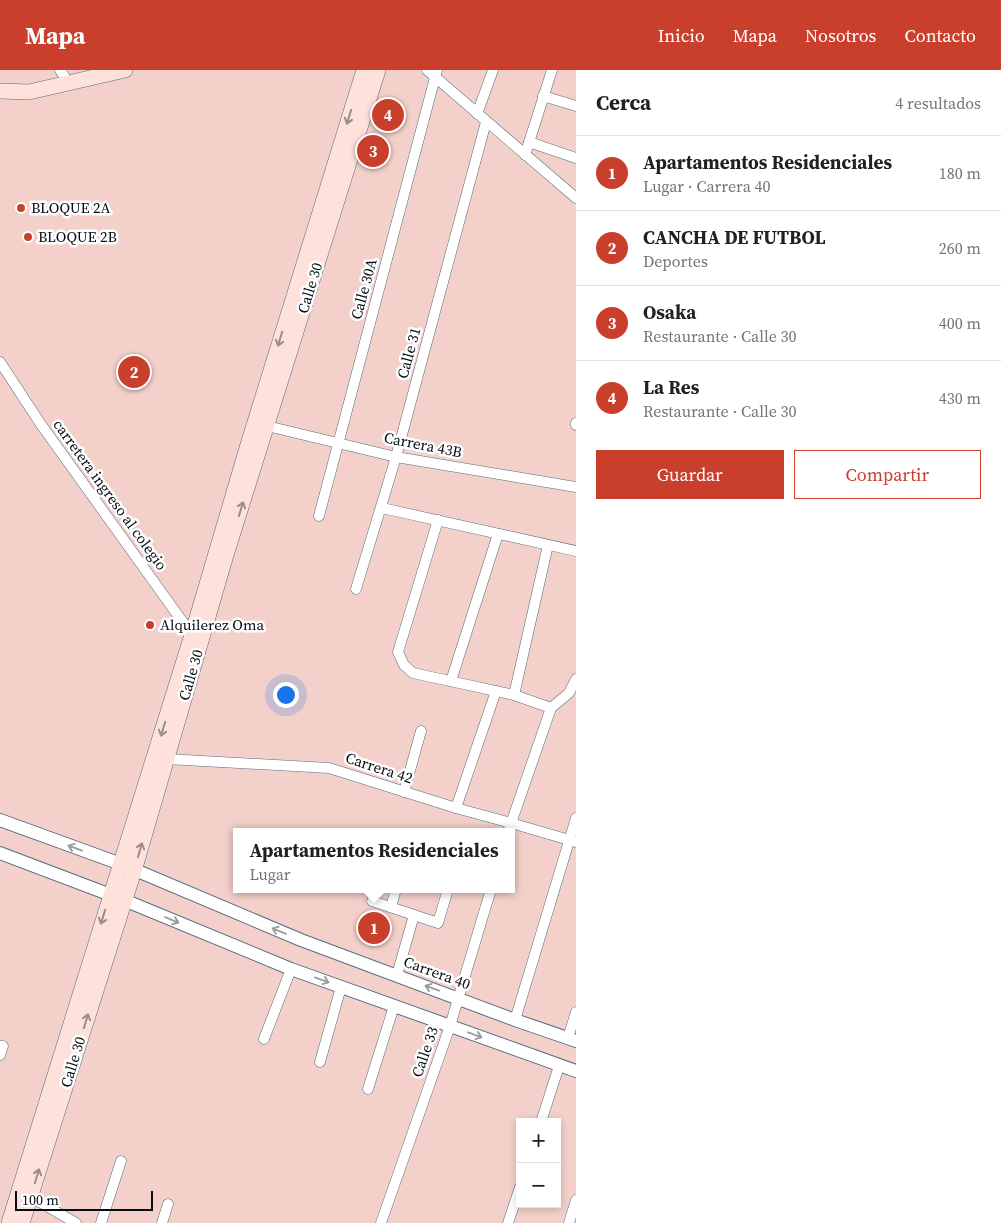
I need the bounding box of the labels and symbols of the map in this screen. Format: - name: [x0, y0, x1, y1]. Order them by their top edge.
- pin: 4: [372, 96, 404, 134]
- one-way arrow: [344, 108, 354, 124]
- pin: 3: [357, 132, 389, 170]
- place label: BLOQUE 2A: [31, 197, 110, 218]
- marker: BLOQUE 2A: [15, 202, 27, 214]
- place label: BLOQUE 2B: [38, 226, 117, 247]
- marker: BLOQUE 2B: [22, 231, 34, 243]
- street label: Calle 30A: [345, 256, 382, 322]
- street label: Calle 30: [292, 260, 327, 316]
- street label: Calle 31: [392, 325, 425, 381]
- one-way arrow: [275, 330, 285, 346]
- pin: 2: [118, 353, 150, 391]
- street label: carretera ingreso al colegio: [48, 415, 172, 574]
- street label: Carrera 43B: [382, 427, 464, 462]
- one-way arrow: [236, 502, 246, 518]
- place label: Alquilerez Oma: [160, 614, 264, 635]
- marker: Alquilerez Oma: [144, 619, 156, 631]
- street label: Calle 30: [173, 647, 208, 703]
- your location: [273, 682, 299, 708]
- one-way arrow: [157, 720, 167, 736]
- street label: Carrera 42: [343, 747, 415, 788]
- one-way arrow: [136, 842, 146, 858]
- one-way arrow: [68, 843, 83, 852]
- one-way arrow: [98, 909, 108, 925]
- pin: 1: [358, 909, 390, 947]
- one-way arrow: [163, 916, 179, 925]
- one-way arrow: [272, 926, 287, 935]
- street label: Carrera 40: [401, 951, 473, 994]
- one-way arrow: [314, 976, 330, 985]
- one-way arrow: [424, 983, 440, 992]
- one-way arrow: [81, 1014, 91, 1030]
- street label: Calle 33: [406, 1024, 443, 1080]
- one-way arrow: [467, 1031, 483, 1040]
- street label: Calle 30: [55, 1034, 90, 1090]
- one-way arrow: [33, 1169, 42, 1185]
- scale bar: [15, 1188, 152, 1211]

